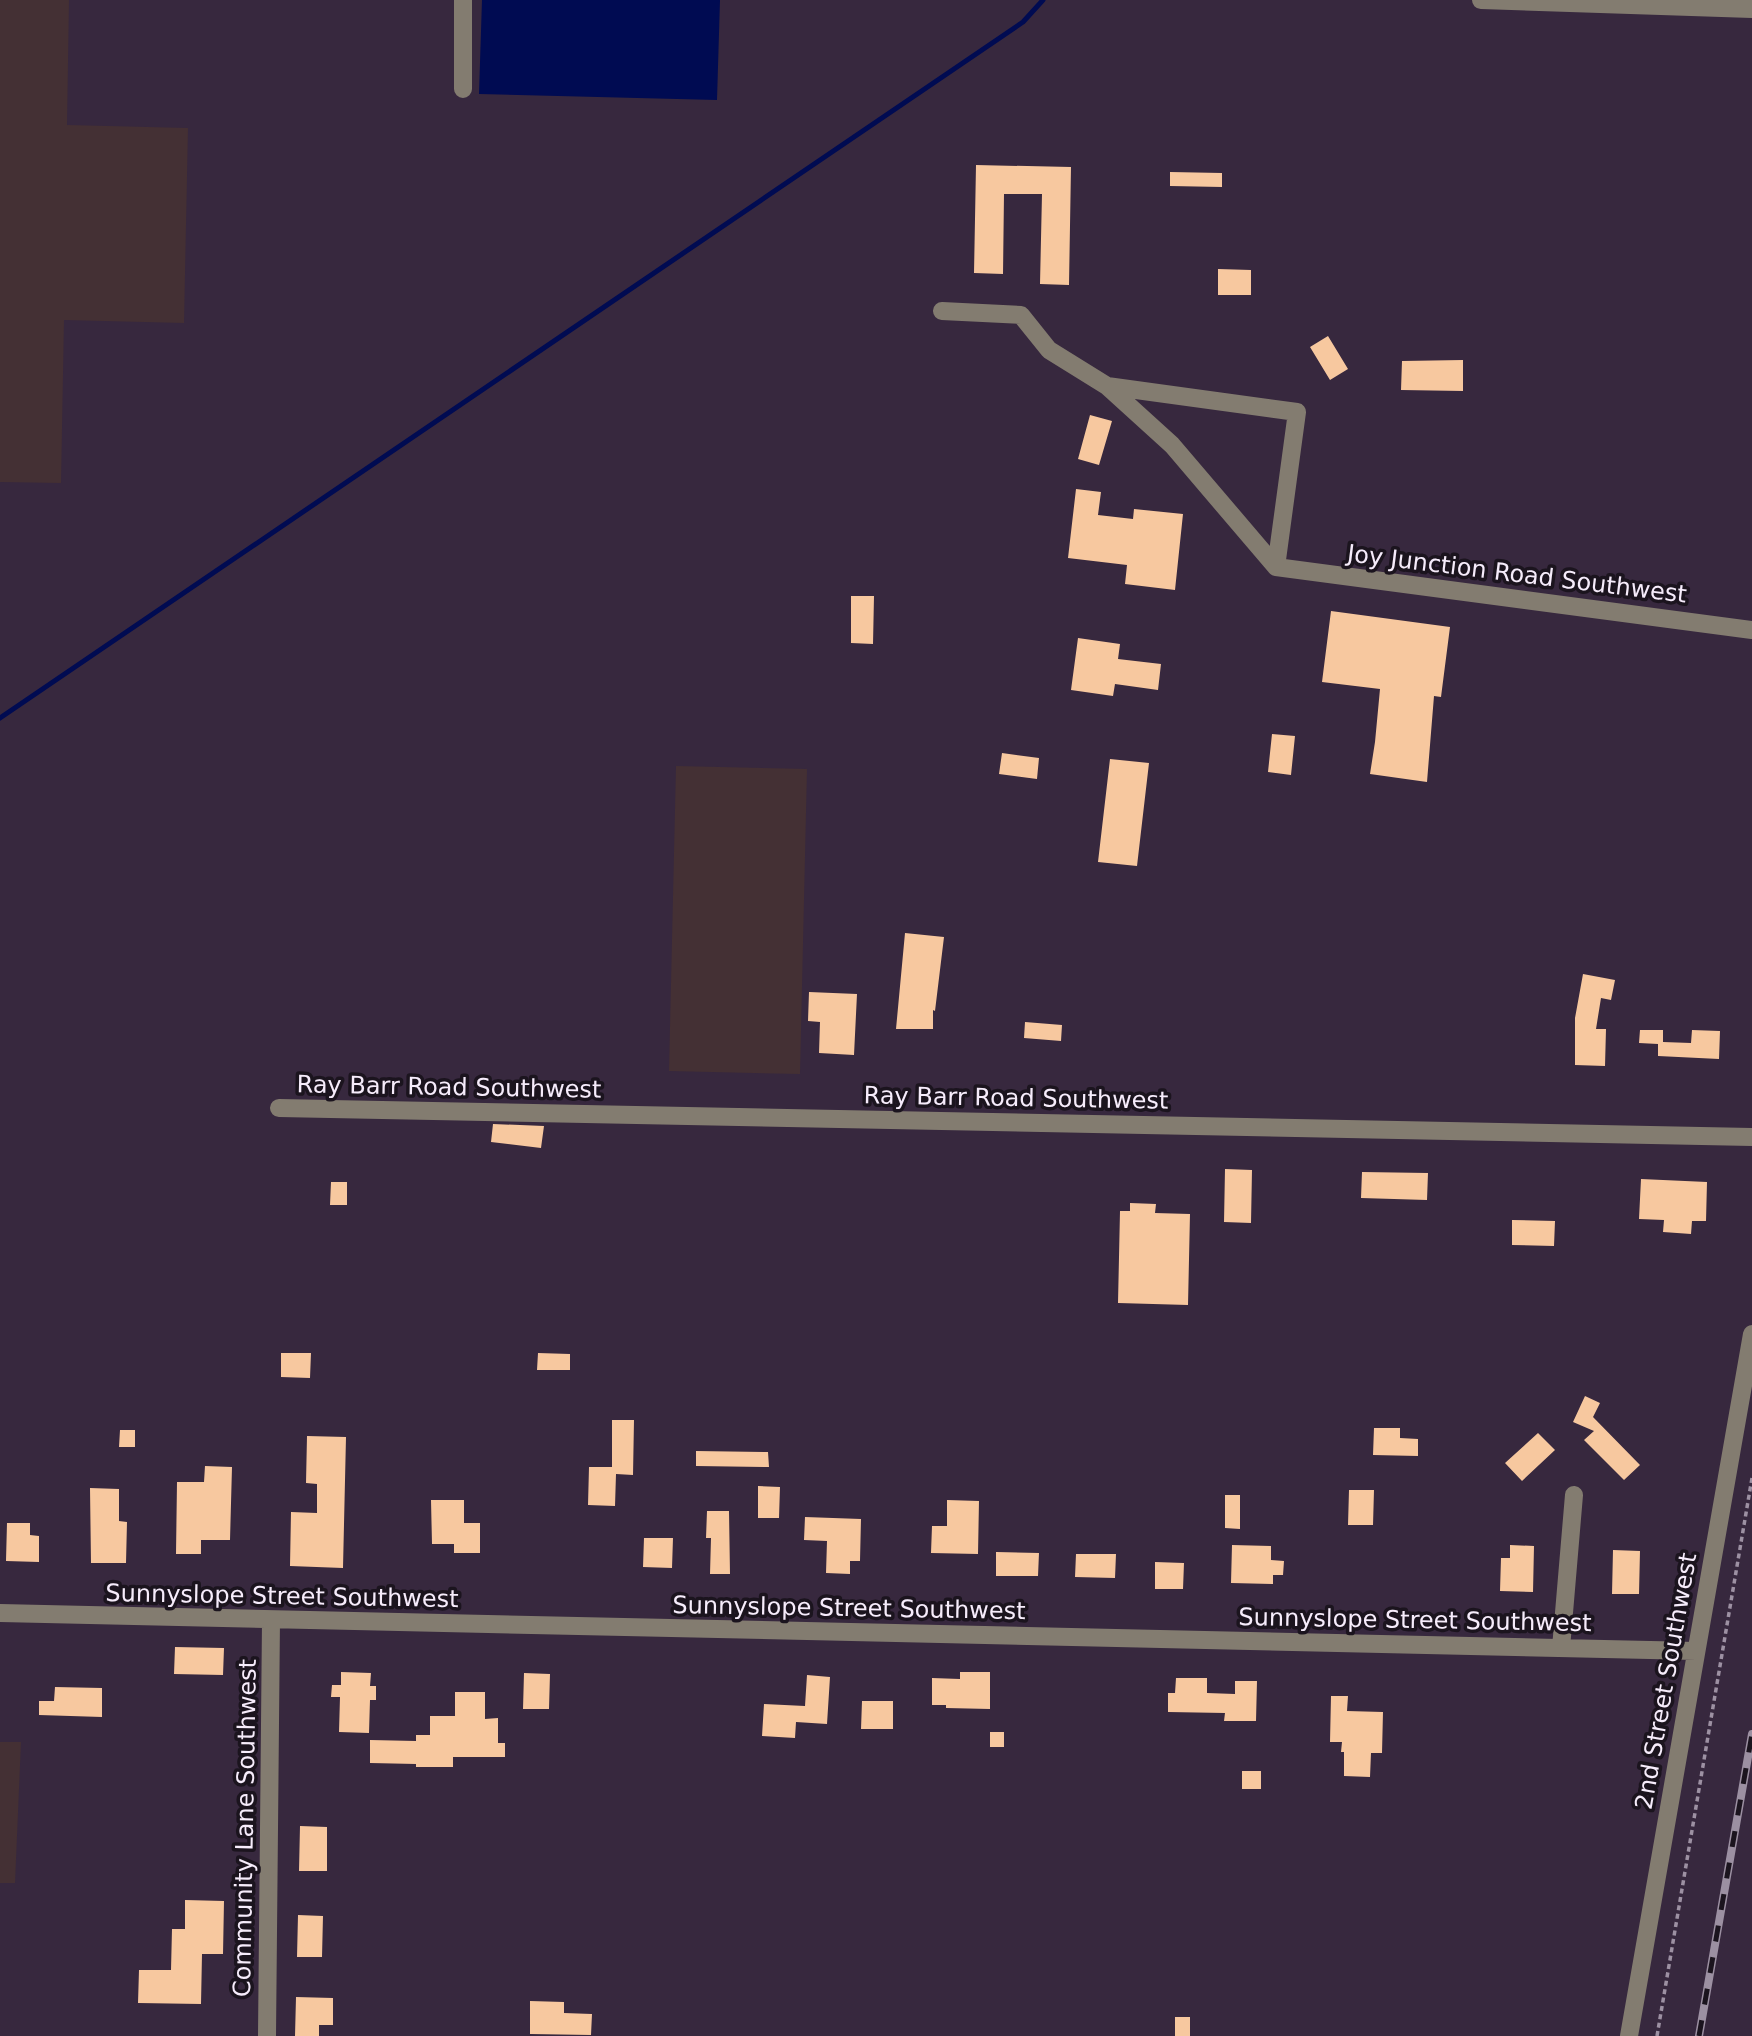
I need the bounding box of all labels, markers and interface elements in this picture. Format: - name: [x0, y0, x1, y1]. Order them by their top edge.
- street label: Joy Junction Road Southwest: [1344, 539, 1688, 609]
- street label: Ray Barr Road Southwest: [296, 1070, 602, 1104]
- street label: Ray Barr Road Southwest: [863, 1081, 1169, 1115]
- street label: 2nd Street Southwest: [1630, 1551, 1702, 1811]
- street label: Sunnyslope Street Southwest: [105, 1579, 459, 1613]
- street label: Sunnyslope Street Southwest: [672, 1591, 1026, 1625]
- street label: Sunnyslope Street Southwest: [1238, 1603, 1592, 1637]
- street label: Community Lane Southwest: [228, 1659, 262, 1997]

